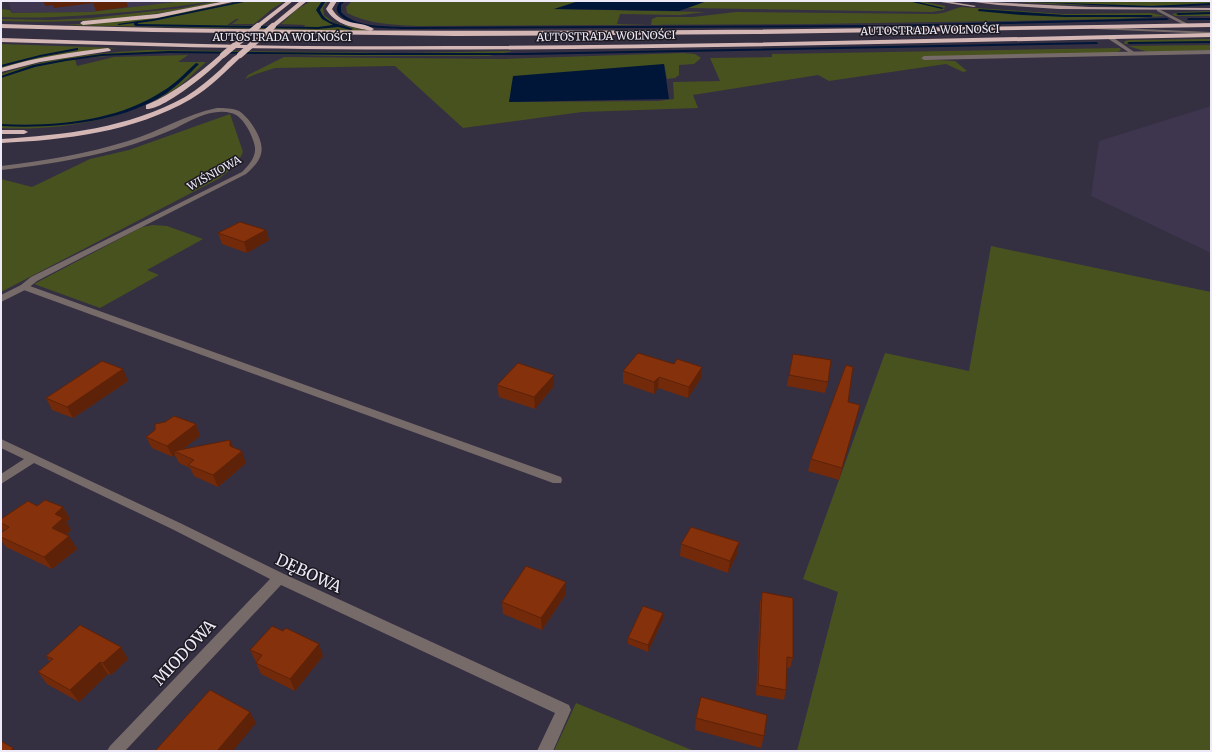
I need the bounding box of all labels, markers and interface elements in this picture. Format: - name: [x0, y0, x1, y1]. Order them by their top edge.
- street label: AUTOSTRADA WOLNOŚCI: [859, 22, 1000, 38]
- street label: AUTOSTRADA WOLNOŚCI: [535, 28, 676, 44]
- street label: AUTOSTRADA WOLNOŚCI: [212, 30, 352, 44]
- street label: WIŚNIOWA: [184, 152, 244, 194]
- street label: DĘBOWA: [273, 549, 346, 597]
- street label: MIODOWA: [149, 614, 220, 689]

